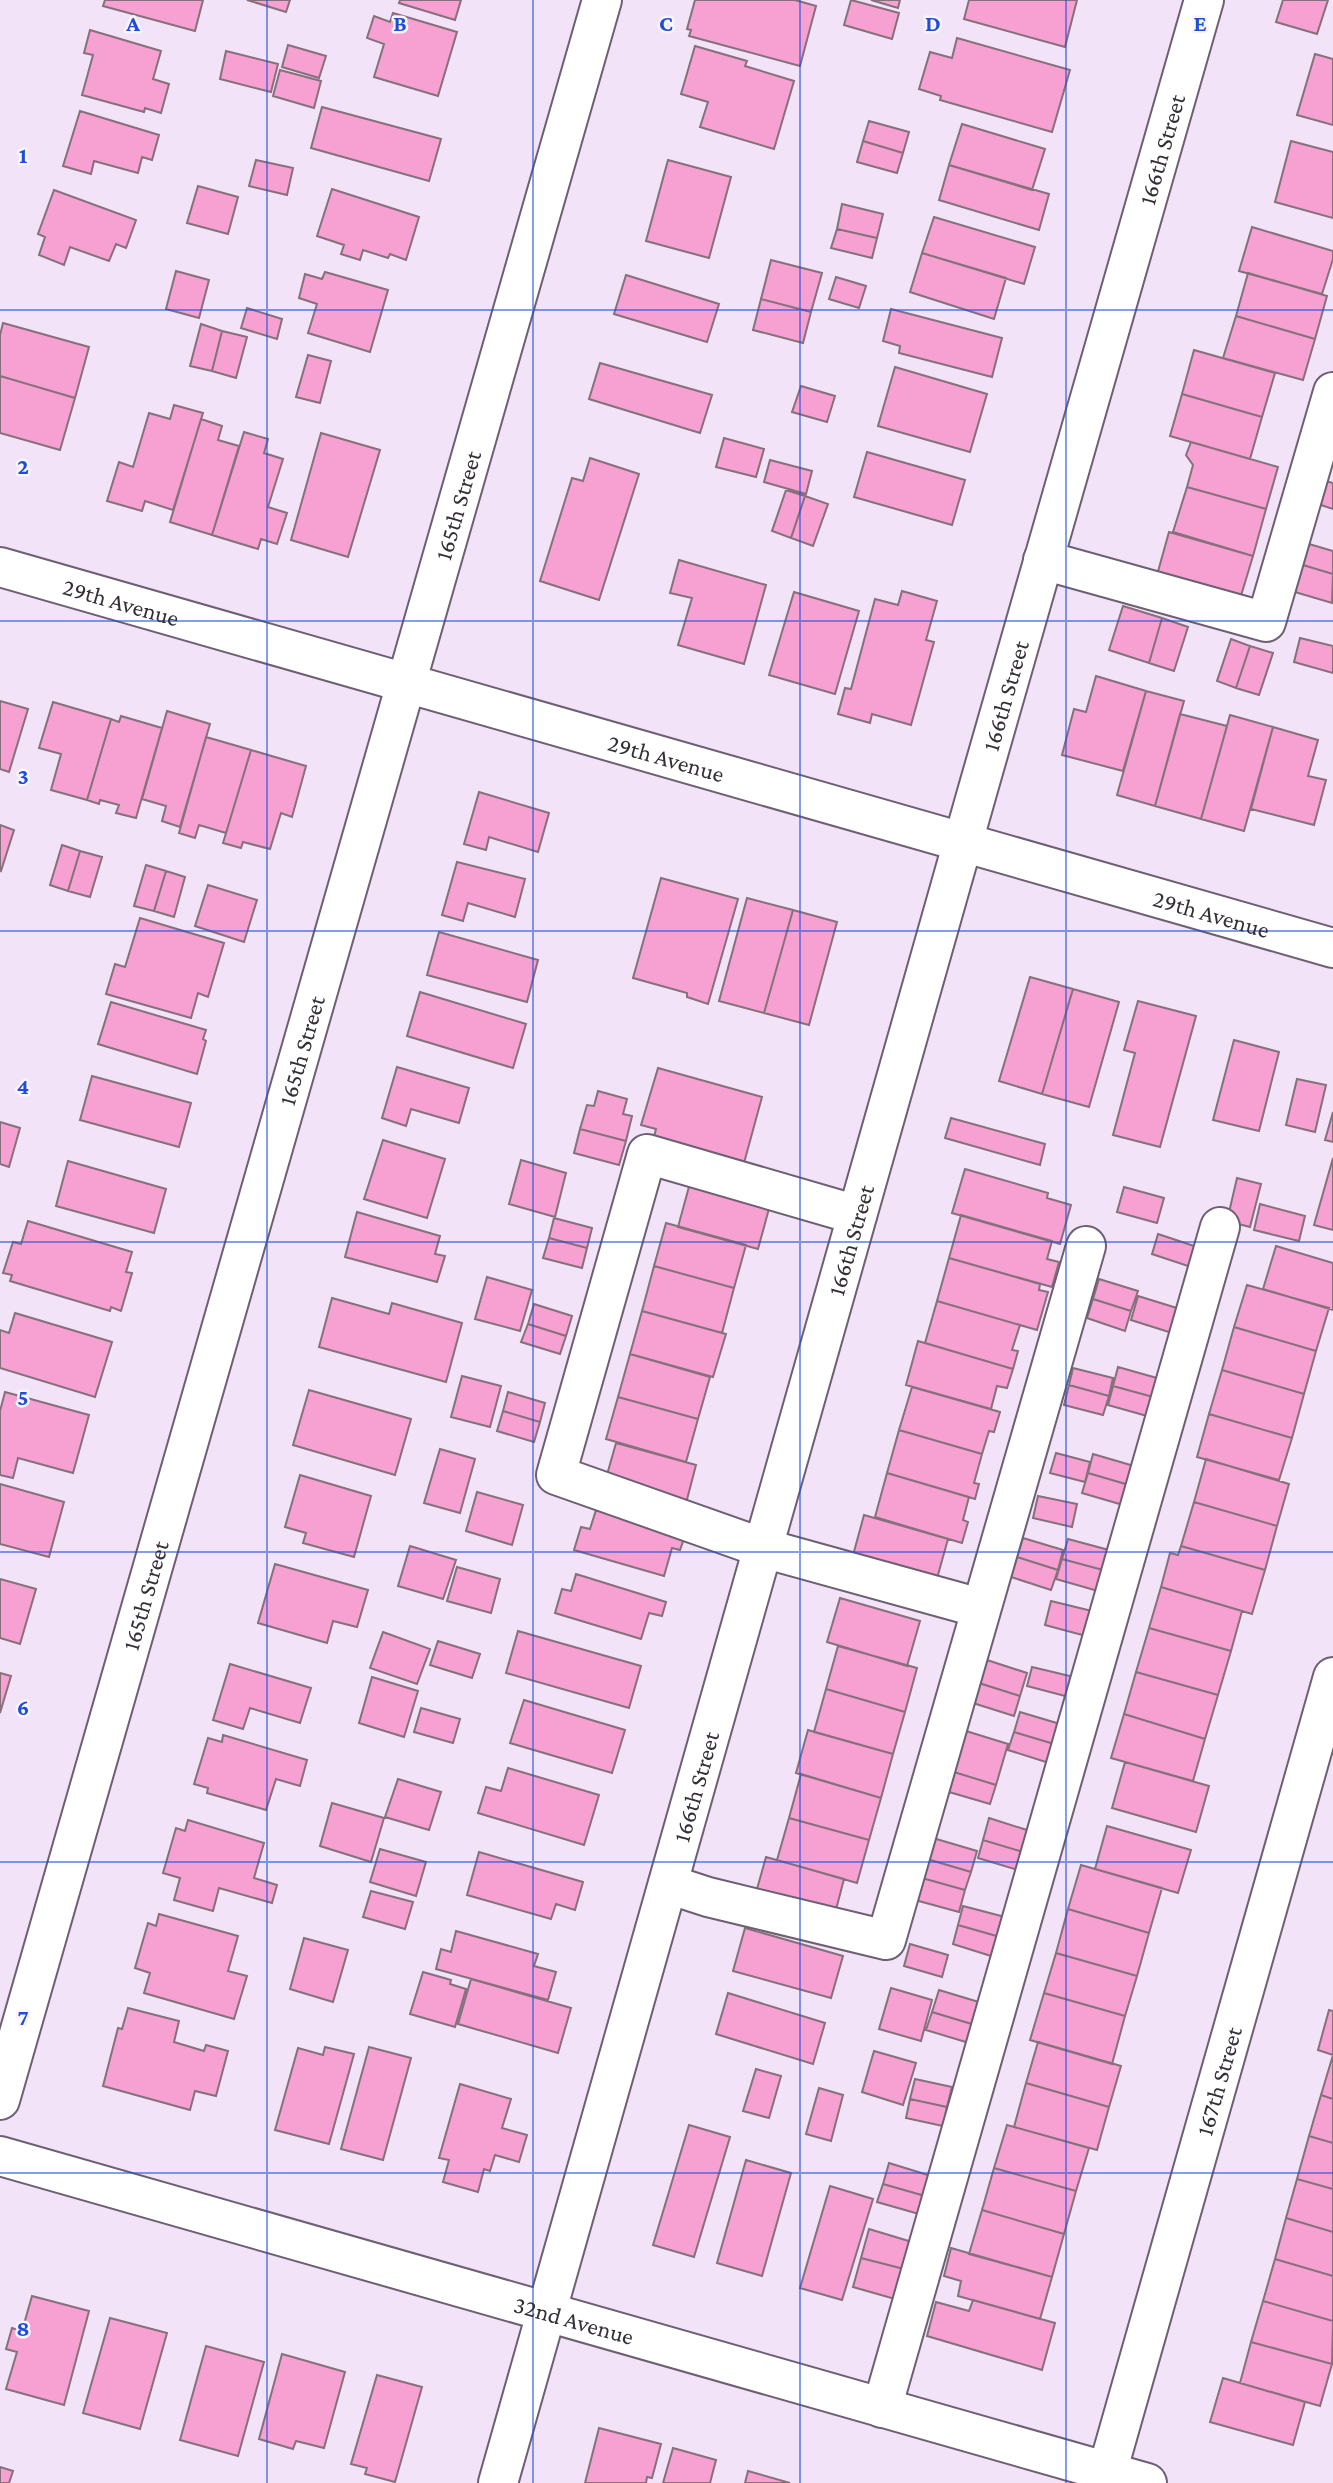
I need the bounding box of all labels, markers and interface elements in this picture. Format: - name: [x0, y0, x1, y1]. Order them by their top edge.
- text: A: [125, 10, 140, 36]
- text: B: [393, 10, 407, 36]
- text: C: [659, 10, 673, 36]
- text: D: [925, 10, 941, 36]
- text: E: [1193, 10, 1207, 36]
- street label: 166th Street: [1133, 90, 1190, 208]
- text: 1: [19, 142, 28, 168]
- street label: 165th Street: [429, 446, 486, 563]
- text: 2: [17, 453, 29, 479]
- street label: 29th Avenue: [60, 572, 182, 631]
- street label: 166th Street: [976, 636, 1034, 754]
- street label: 29th Avenue: [605, 728, 728, 787]
- text: 3: [17, 763, 29, 789]
- street label: 29th Avenue: [1150, 884, 1273, 943]
- street label: 165th Street: [272, 991, 330, 1108]
- text: 4: [17, 1073, 29, 1099]
- street label: 166th Street: [822, 1180, 879, 1298]
- text: 5: [17, 1384, 29, 1410]
- street label: 165th Street: [116, 1536, 173, 1653]
- text: 6: [17, 1694, 29, 1720]
- street label: 166th Street: [667, 1727, 724, 1845]
- text: 7: [17, 2004, 29, 2030]
- street label: 167th Street: [1190, 2022, 1247, 2138]
- street label: 32nd Avenue: [511, 2290, 637, 2350]
- text: 8: [16, 2315, 30, 2341]

